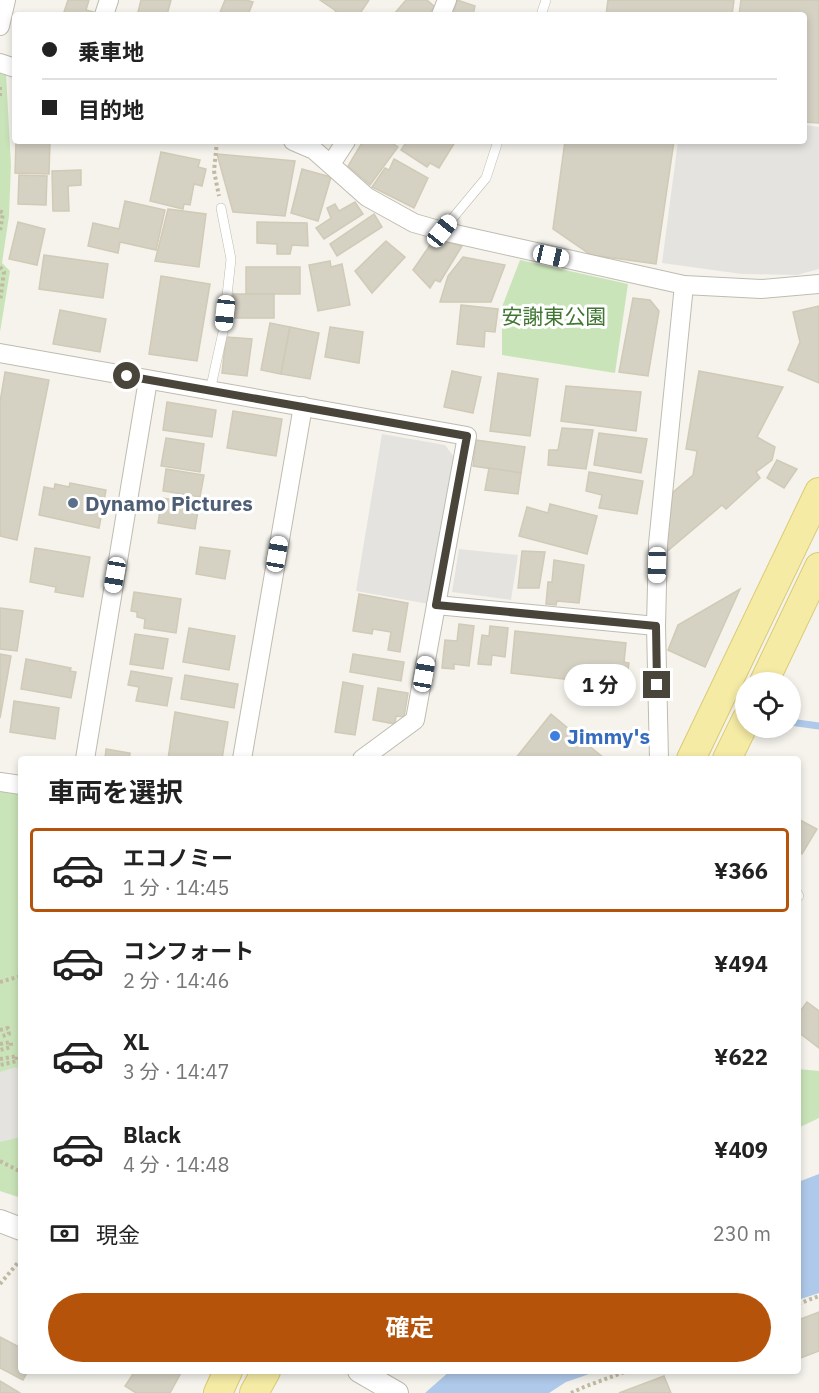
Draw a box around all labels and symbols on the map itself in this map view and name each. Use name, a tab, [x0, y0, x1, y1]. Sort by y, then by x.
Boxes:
car	[424, 211, 460, 251]
car	[531, 243, 571, 269]
car	[214, 294, 236, 332]
park label: 安謝東公園	[502, 302, 607, 330]
route start	[113, 362, 140, 389]
place label: Dynamo Pictures	[85, 489, 253, 517]
marker: Dynamo Pictures	[66, 496, 80, 510]
car	[265, 535, 289, 573]
car	[648, 547, 666, 583]
car	[103, 556, 127, 594]
car	[412, 655, 436, 693]
callout: 1 分	[564, 664, 636, 706]
route end	[643, 671, 670, 698]
place label: Jimmy's	[567, 722, 650, 750]
marker: Jimmy's	[548, 729, 562, 743]

